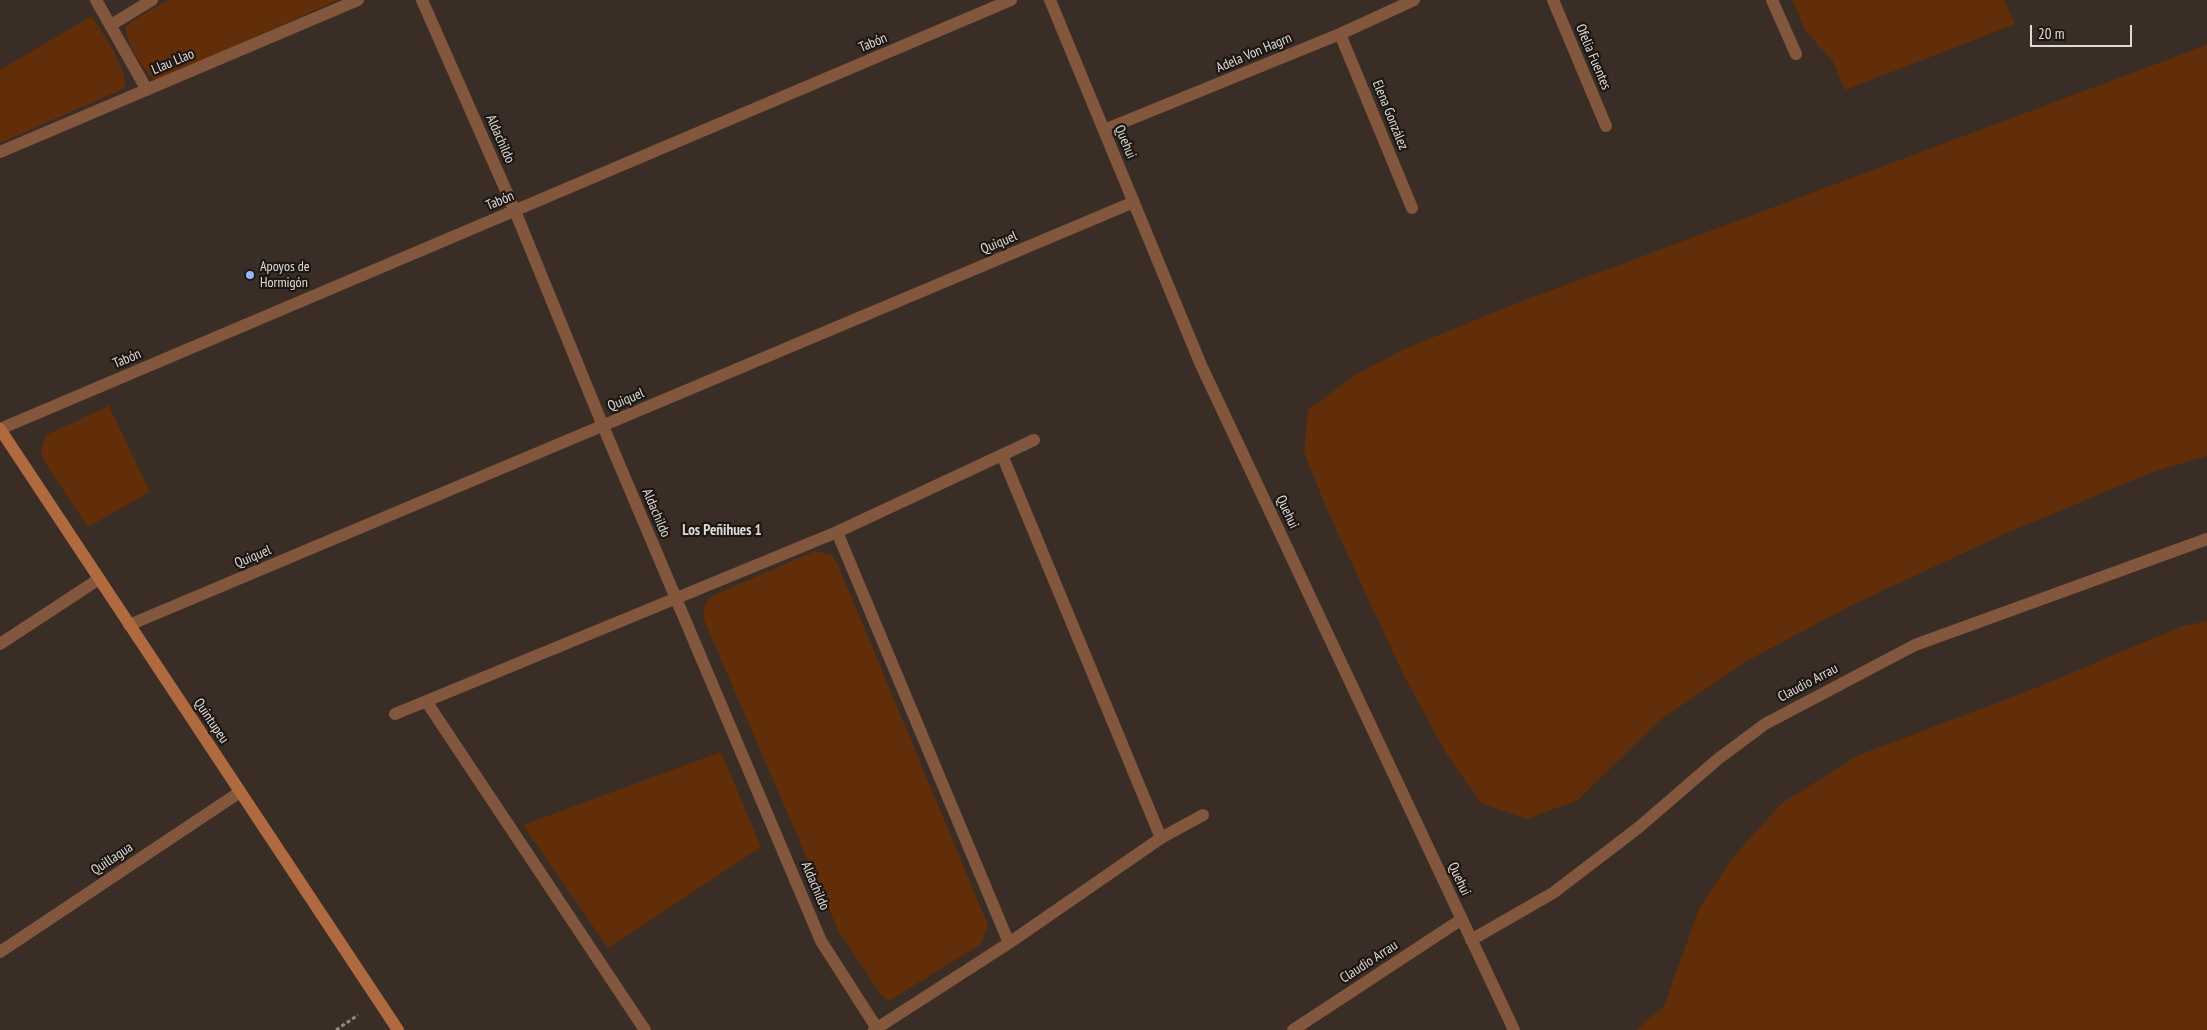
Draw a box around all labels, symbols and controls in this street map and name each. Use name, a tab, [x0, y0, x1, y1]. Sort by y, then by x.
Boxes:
scale bar	[2032, 15, 2134, 47]
street label: Ofelia Fuentes	[1572, 22, 1614, 92]
text: 20 m	[2038, 24, 2064, 43]
street label: Tabón	[856, 30, 890, 56]
street label: Adela Von Hagrn	[1214, 30, 1294, 76]
street label: Llau Llao	[149, 46, 197, 78]
street label: Elena González	[1368, 78, 1412, 152]
street label: Aldachildo	[482, 112, 518, 166]
street label: Quehui	[1110, 123, 1140, 161]
street label: Tabón	[483, 188, 517, 214]
street label: Quiquel	[978, 228, 1020, 258]
place label: Apoyos de Hormigón	[260, 259, 309, 292]
marker: Apoyos de Hormigón	[244, 269, 256, 281]
street label: Tabón	[110, 346, 144, 372]
street label: Quiquel	[605, 385, 647, 415]
street label: Aldachildo	[638, 486, 674, 540]
street label: Quehui	[1272, 493, 1302, 531]
district label: Los Peñihues 1	[682, 522, 762, 540]
street label: Quiquel	[232, 542, 274, 572]
street label: Claudio Arrau	[1775, 660, 1841, 706]
street label: Quintupeu	[190, 695, 232, 747]
street label: Quillagua	[88, 839, 136, 879]
street label: Aldachildo	[797, 859, 833, 913]
street label: Quehui	[1444, 860, 1474, 898]
street label: Claudio Arrau	[1337, 937, 1401, 987]

